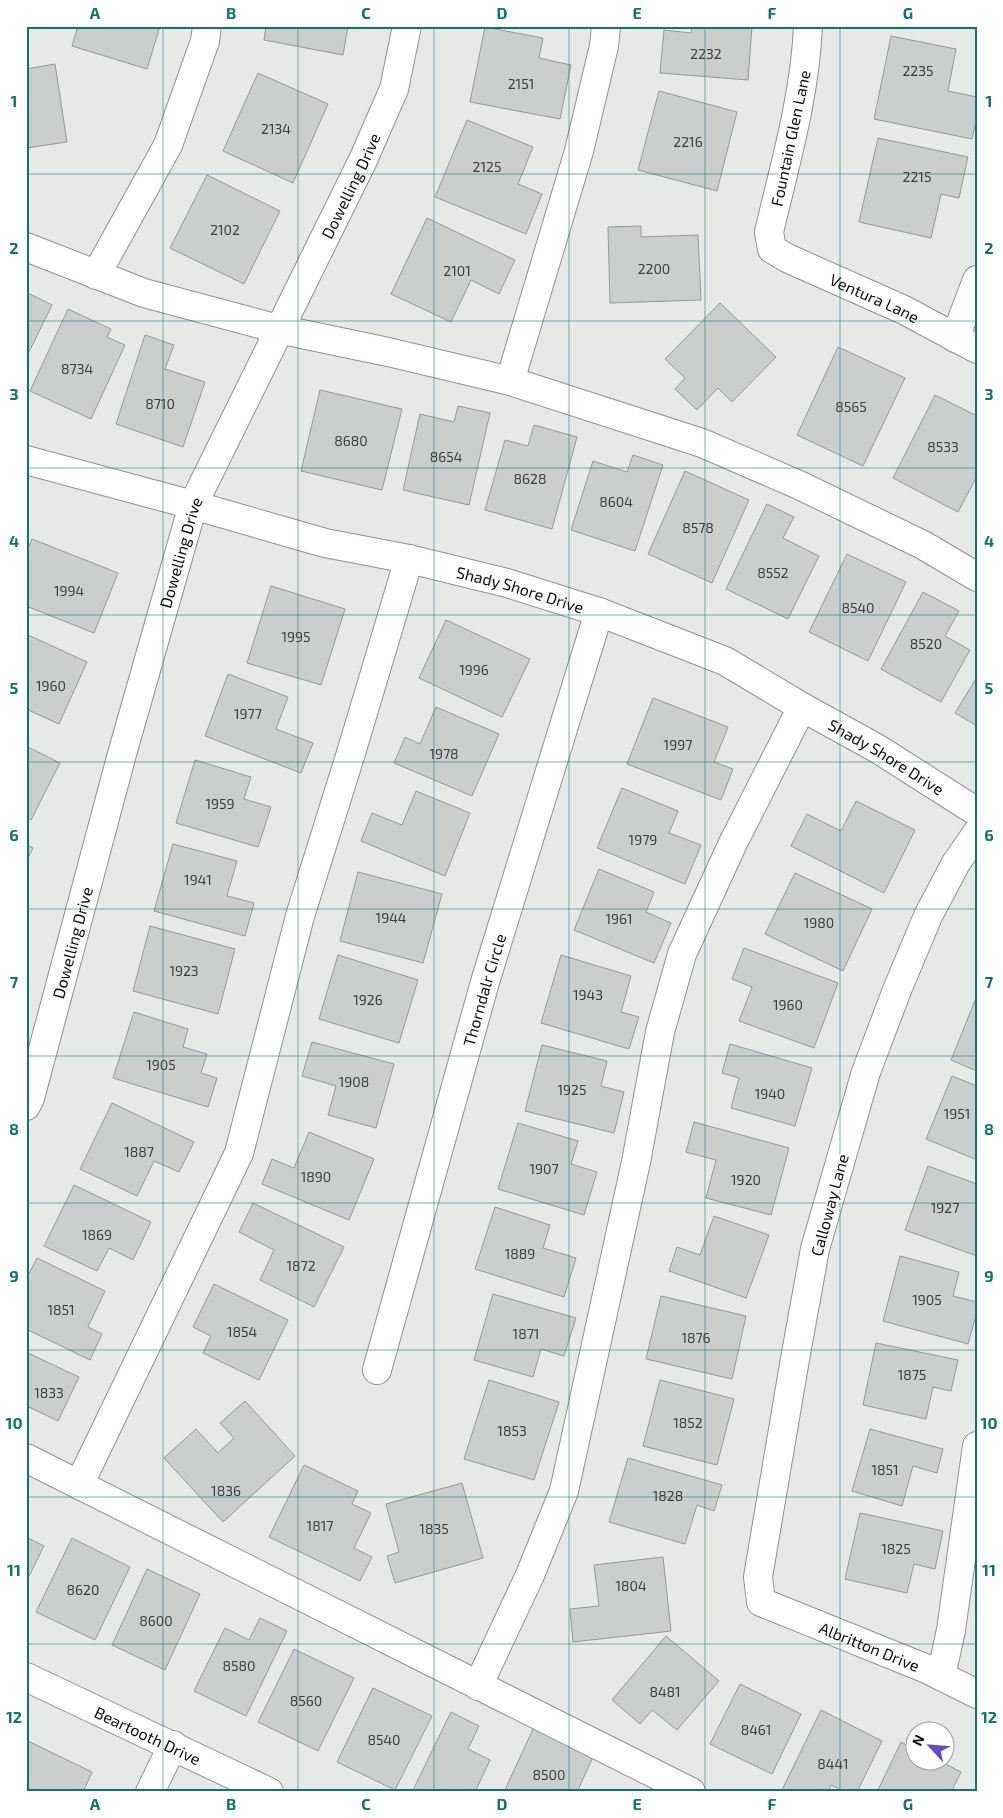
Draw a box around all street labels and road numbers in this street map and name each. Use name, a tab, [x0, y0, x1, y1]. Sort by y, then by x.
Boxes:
street label: Fountain Glen Lane	[766, 68, 814, 208]
street label: Dowelling Drive	[316, 130, 383, 241]
street label: Ventura Lane	[827, 269, 923, 326]
street label: Dowelling Drive	[155, 493, 205, 610]
street label: Shady Shore Drive	[455, 562, 586, 616]
street label: Shady Shore Drive	[825, 714, 948, 798]
street label: Dowelling Drive	[48, 885, 96, 1000]
street label: Thorndalr Circle	[458, 931, 509, 1048]
street label: Calloway Lane	[806, 1152, 852, 1258]
street label: Albritton Drive	[817, 1617, 923, 1675]
street label: Beartooth Drive	[92, 1702, 204, 1768]

